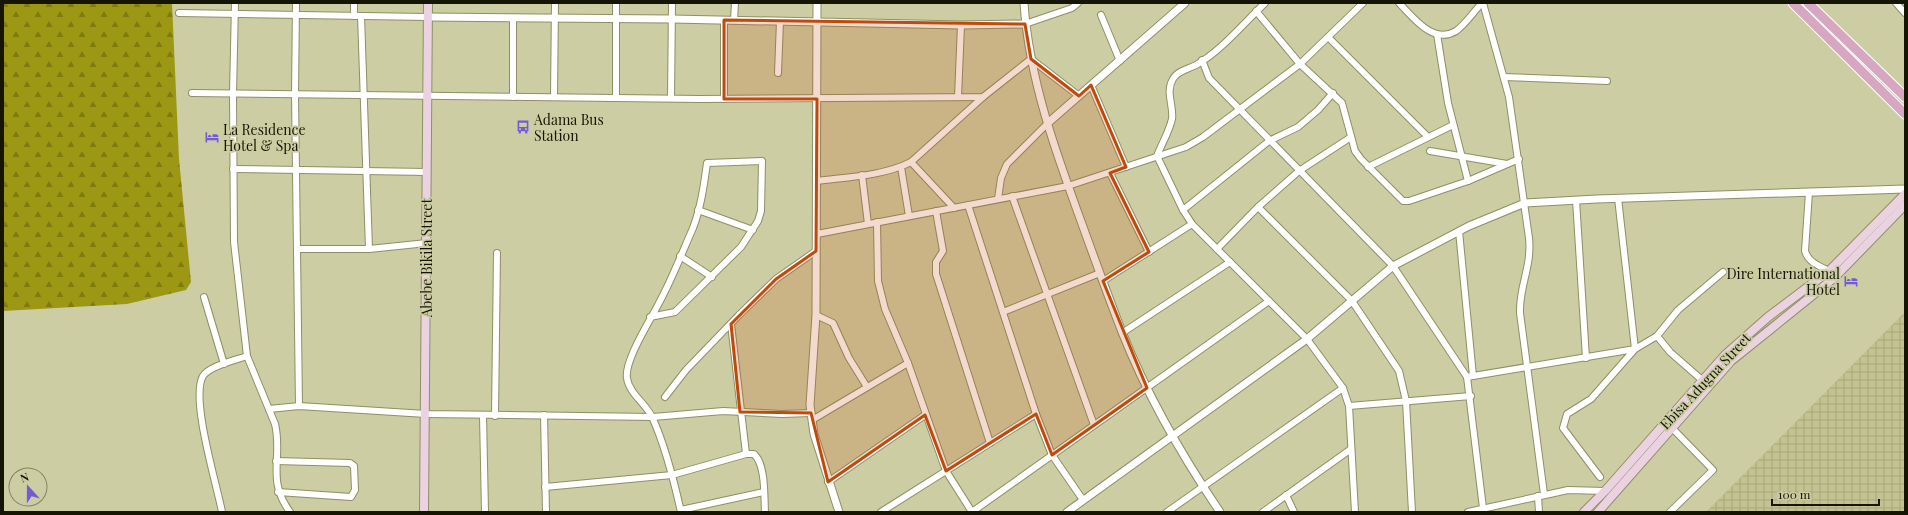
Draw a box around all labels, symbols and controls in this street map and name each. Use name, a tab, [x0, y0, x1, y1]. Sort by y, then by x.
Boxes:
place label: Adama Bus Station	[533, 110, 604, 145]
bus stop icon: Adama Bus Station	[515, 119, 531, 135]
place label: La Residence Hotel & Spa	[223, 120, 306, 155]
hotel icon: La Residence Hotel & Spa	[204, 129, 220, 145]
street label: Abebe Bikila Street	[417, 198, 436, 318]
place label: Dire International Hotel	[1726, 264, 1840, 299]
hotel icon: Dire International Hotel	[1843, 273, 1859, 289]
street label: Ebisa Adugna Street	[1655, 328, 1755, 433]
north arrow	[8, 467, 48, 507]
text: N	[18, 469, 31, 486]
scale bar	[1772, 481, 1879, 507]
text: 100 m	[1778, 486, 1811, 502]

